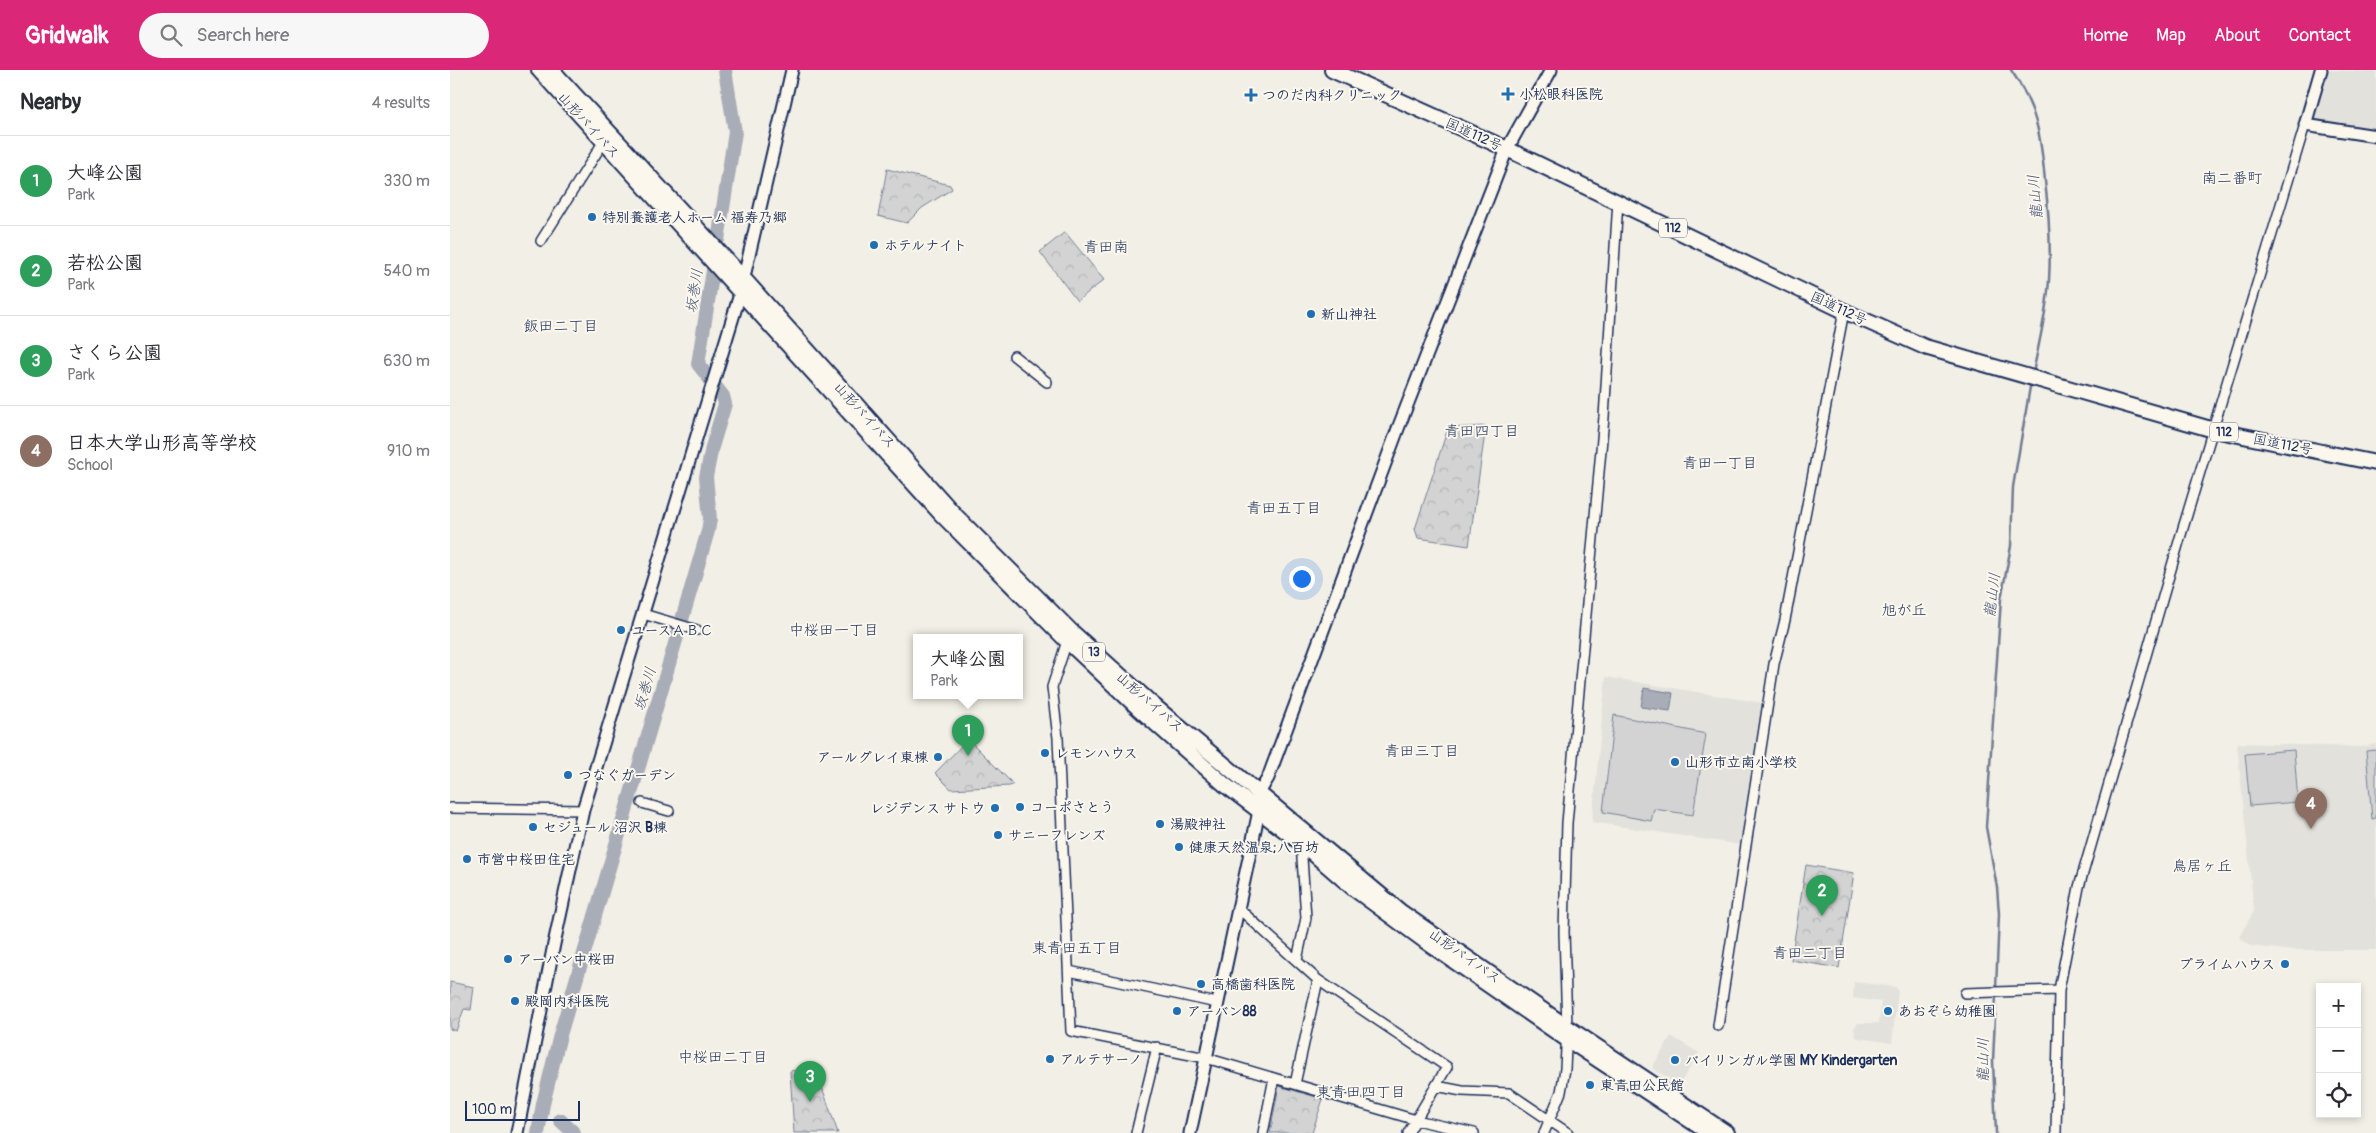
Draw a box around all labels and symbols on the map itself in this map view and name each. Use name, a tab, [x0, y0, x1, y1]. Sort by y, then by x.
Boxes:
place label: 小松眼科医院	[1519, 86, 1603, 103]
place label: つのだ内科クリニック	[1262, 87, 1402, 104]
marker: 小松眼科医院	[1501, 87, 1515, 101]
marker: つのだ内科クリニック	[1244, 88, 1258, 102]
street label: 山形バイパス	[554, 89, 623, 162]
street label: 国道112号	[1443, 114, 1505, 155]
district label: 南二番町	[2202, 169, 2263, 188]
water label: 龍山川	[2024, 174, 2047, 220]
place label: 特別養護老人ホーム 福寿乃郷	[602, 209, 786, 226]
marker: 特別養護老人ホーム 福寿乃郷	[586, 211, 598, 223]
road number: 112	[1659, 218, 1687, 238]
place label: ホテルナイト	[884, 237, 967, 254]
district label: 青田南	[1083, 238, 1129, 257]
marker: ホテルナイト	[868, 239, 880, 251]
water label: 坂巻川	[682, 267, 707, 315]
street label: 国道112号	[1808, 288, 1870, 329]
place label: 新山神社	[1321, 306, 1377, 323]
marker: 新山神社	[1305, 308, 1317, 320]
district label: 飯田二丁目	[523, 317, 599, 336]
street label: 山形バイパス	[830, 379, 899, 452]
district label: 青田四丁目	[1444, 422, 1520, 441]
road number: 112	[2210, 422, 2238, 442]
street label: 国道112号	[2251, 430, 2314, 459]
district label: 青田一丁目	[1682, 454, 1758, 473]
district label: 青田五丁目	[1246, 499, 1322, 518]
your location	[1289, 566, 1315, 592]
water label: 龍山川	[1980, 572, 2005, 619]
district label: 旭が丘	[1881, 601, 1927, 620]
district label: 中桜田一丁目	[789, 621, 879, 640]
place label: ユースＡＢＣ	[631, 622, 714, 639]
marker: ユースＡＢＣ	[615, 624, 627, 636]
road number: 13	[1083, 642, 1105, 662]
water label: 坂巻川	[630, 665, 661, 713]
street label: 山形バイパス	[1112, 668, 1187, 736]
pin: 1	[952, 715, 984, 756]
district label: 青田三丁目	[1384, 742, 1460, 761]
place label: レモンハウス	[1055, 745, 1138, 762]
marker: レモンハウス	[1039, 747, 1051, 759]
place label: アールグレイ東棟	[817, 749, 929, 766]
marker: アールグレイ東棟	[932, 751, 944, 763]
place label: 山形市立南小学校	[1685, 754, 1797, 771]
marker: 山形市立南小学校	[1669, 756, 1681, 768]
place label: つなぐガーデン	[578, 767, 676, 784]
marker: つなぐガーデン	[562, 769, 574, 781]
pin: 4	[2295, 788, 2327, 829]
place label: コーポさとう	[1030, 799, 1114, 816]
place label: レジデンス サトウ	[870, 800, 985, 817]
marker: コーポさとう	[1014, 801, 1026, 813]
marker: レジデンス サトウ	[989, 802, 1001, 814]
place label: 湯殿神社	[1170, 816, 1226, 833]
marker: 湯殿神社	[1154, 818, 1166, 830]
place label: セジュール 沼沢 B棟	[543, 819, 668, 836]
marker: セジュール 沼沢 B棟	[527, 821, 539, 833]
place label: サニーフレンズ	[1008, 827, 1105, 844]
marker: サニーフレンズ	[992, 829, 1004, 841]
place label: 健康天然温泉;八百坊	[1189, 839, 1319, 856]
marker: 健康天然温泉;八百坊	[1173, 841, 1185, 853]
place label: 市営中桜田住宅	[477, 851, 575, 868]
marker: 市営中桜田住宅	[461, 853, 473, 865]
district label: 鳥居ヶ丘	[2172, 857, 2232, 876]
pin: 2	[1806, 875, 1838, 916]
street label: 山形バイパス	[1426, 925, 1504, 987]
district label: 東青田五丁目	[1032, 939, 1122, 958]
district label: 青田二丁目	[1772, 944, 1848, 963]
place label: アーバン中桜田	[518, 951, 615, 968]
marker: アーバン中桜田	[502, 953, 514, 965]
place label: プライムハウス	[2179, 956, 2275, 973]
marker: プライムハウス	[2279, 958, 2291, 970]
place label: 高橋歯科医院	[1211, 976, 1295, 993]
marker: 高橋歯科医院	[1195, 978, 1207, 990]
place label: 殿岡内科医院	[525, 993, 609, 1010]
marker: 殿岡内科医院	[509, 995, 521, 1007]
place label: アーバン88	[1187, 1003, 1257, 1020]
place label: あおぞら幼稚園	[1898, 1003, 1996, 1020]
marker: アーバン88	[1171, 1005, 1183, 1017]
marker: あおぞら幼稚園	[1882, 1005, 1894, 1017]
water label: 龍山川	[1974, 1037, 1993, 1083]
district label: 中桜田二丁目	[678, 1048, 768, 1067]
place label: アルテサーノ	[1060, 1051, 1142, 1068]
place label: バイリンガル学園 MY Kindergarten	[1685, 1052, 1897, 1069]
marker: アルテサーノ	[1044, 1053, 1056, 1065]
marker: バイリンガル学園 MY Kindergarten	[1669, 1054, 1681, 1066]
pin: 3	[794, 1061, 826, 1102]
place label: 東青田公民館	[1600, 1077, 1684, 1094]
marker: 東青田公民館	[1584, 1079, 1596, 1091]
district label: 東青田四丁目	[1316, 1083, 1406, 1102]
scale bar	[465, 1098, 580, 1121]

